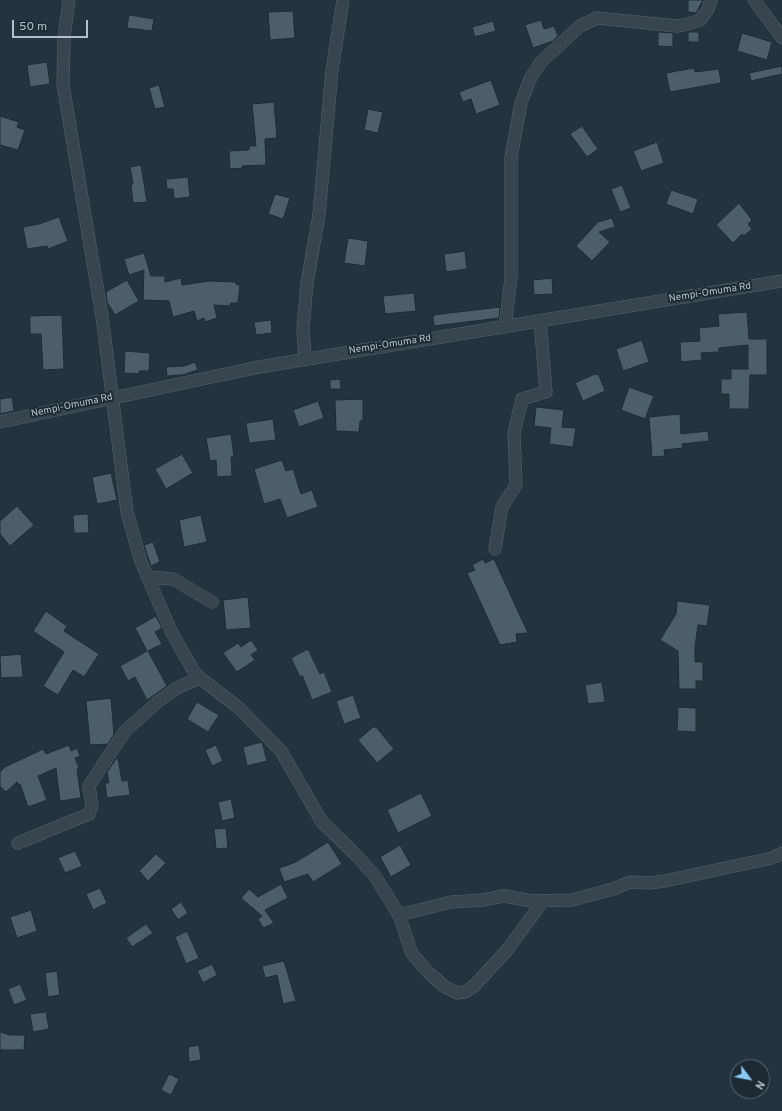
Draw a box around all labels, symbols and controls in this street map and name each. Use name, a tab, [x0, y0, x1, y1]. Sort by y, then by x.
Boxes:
scale bar	[14, 12, 90, 38]
text: 50 m	[19, 19, 47, 35]
street label: Nempi-Omuma Rd	[668, 281, 752, 305]
street label: Nempi-Omuma Rd	[348, 333, 432, 357]
street label: Nempi-Omuma Rd	[30, 392, 114, 420]
north arrow	[730, 1059, 770, 1099]
text: N	[751, 1078, 767, 1092]

